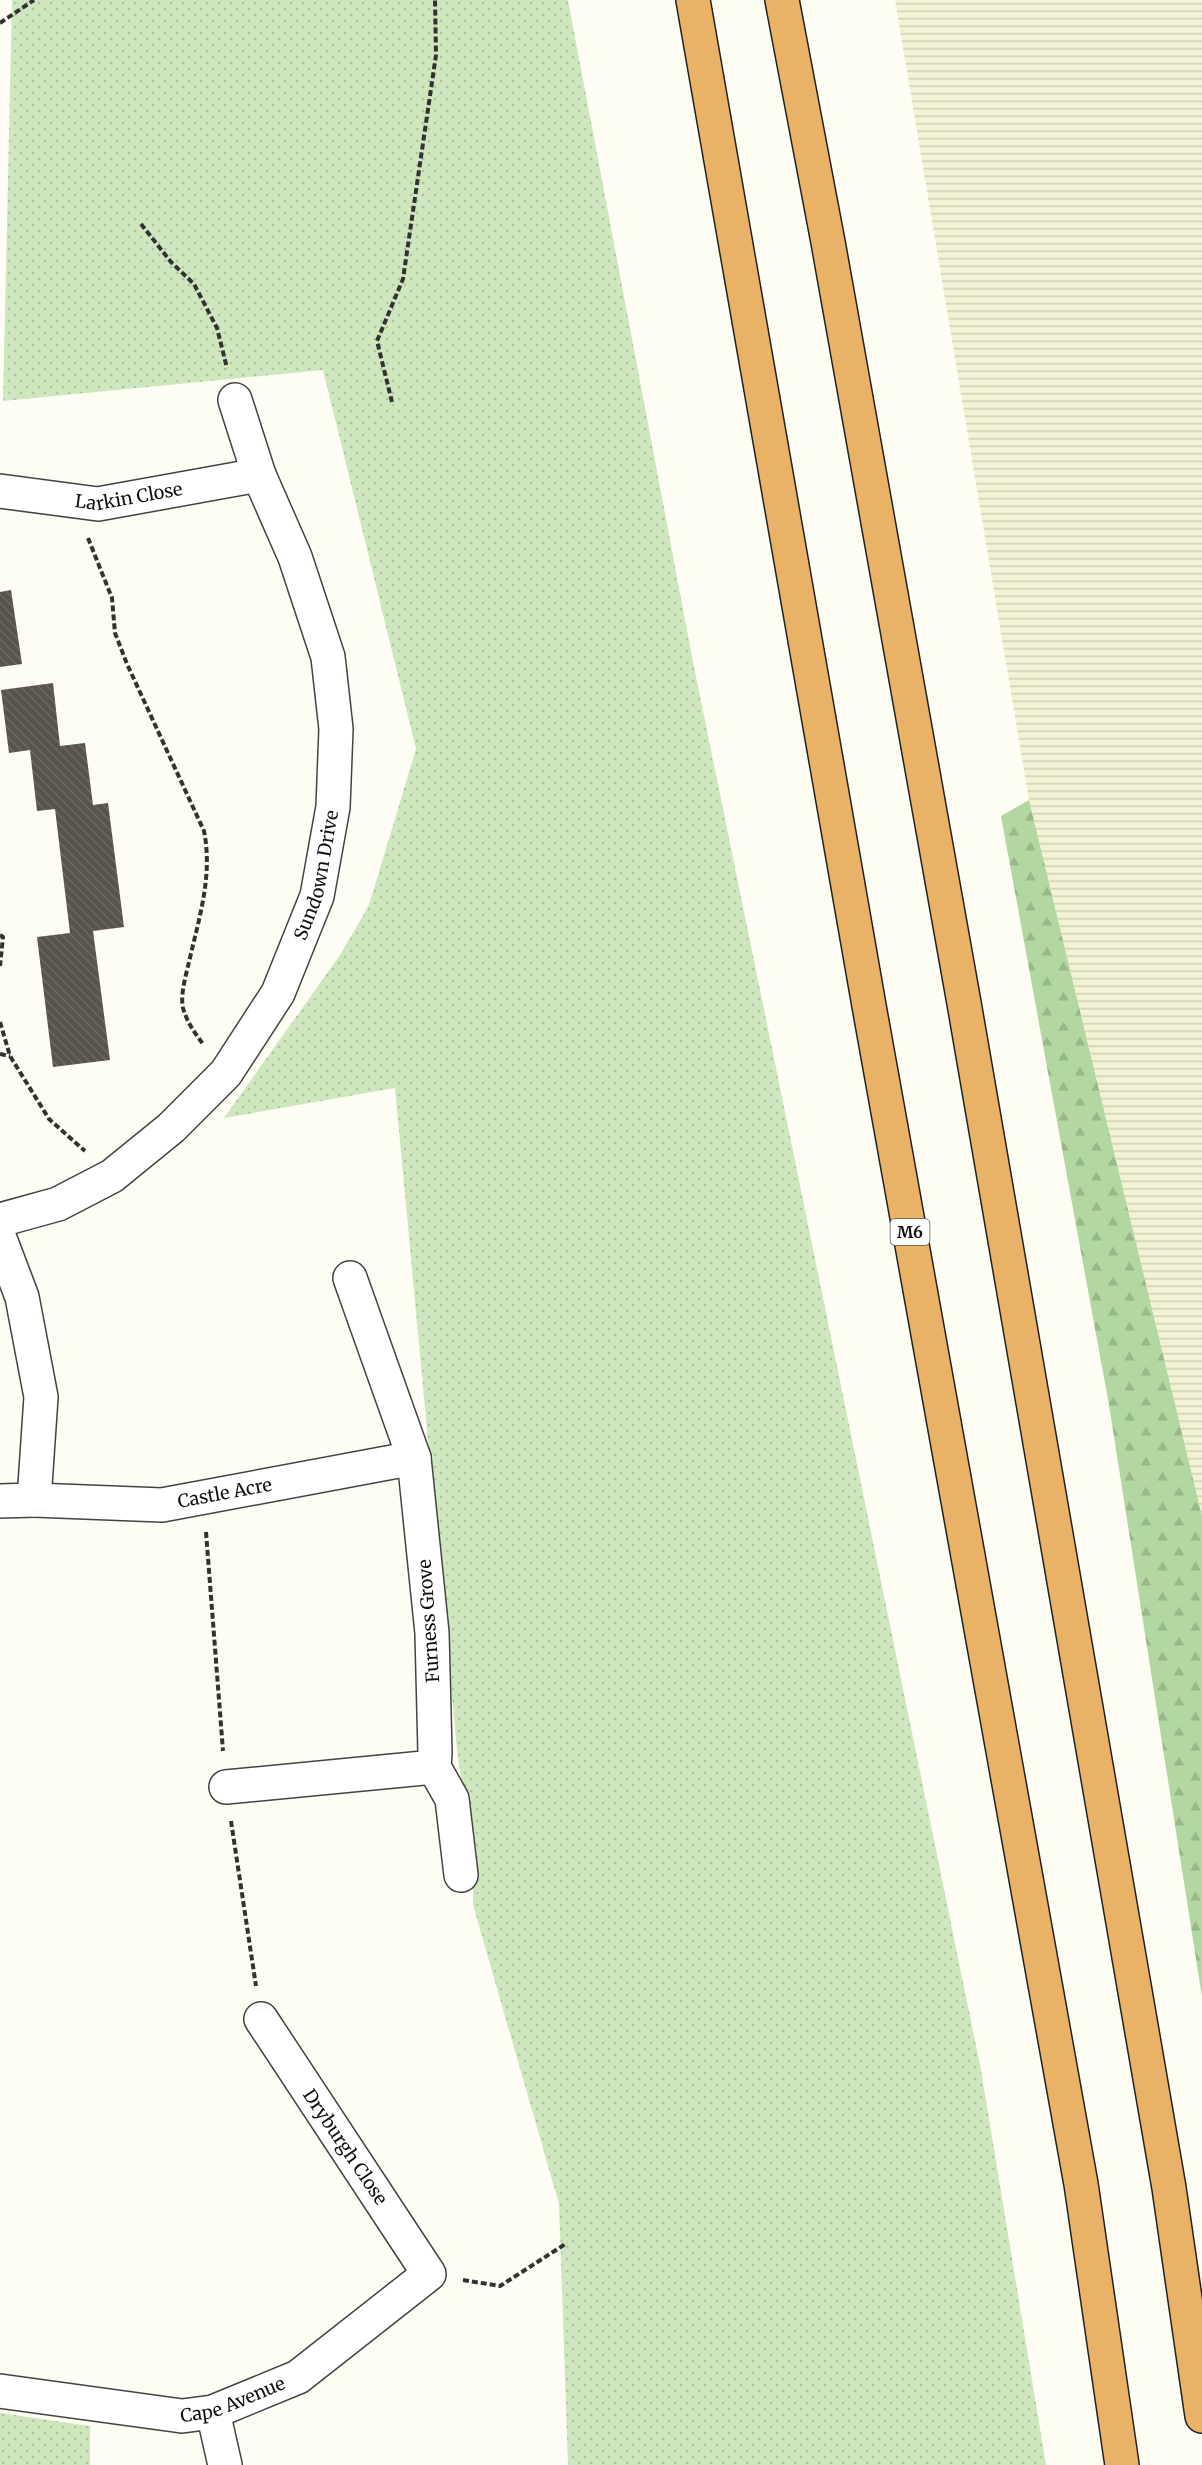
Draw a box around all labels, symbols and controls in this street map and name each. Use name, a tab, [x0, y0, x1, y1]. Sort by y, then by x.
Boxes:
street label: Larkin Close	[74, 477, 184, 515]
street label: Sundown Drive	[288, 808, 343, 943]
road number: M6	[890, 1219, 930, 1245]
street label: Castle Acre	[176, 1473, 274, 1513]
street label: Furness Grove	[413, 1559, 444, 1684]
street label: Dryburgh Close	[298, 2084, 393, 2209]
street label: Cape Avenue	[179, 2372, 288, 2427]

